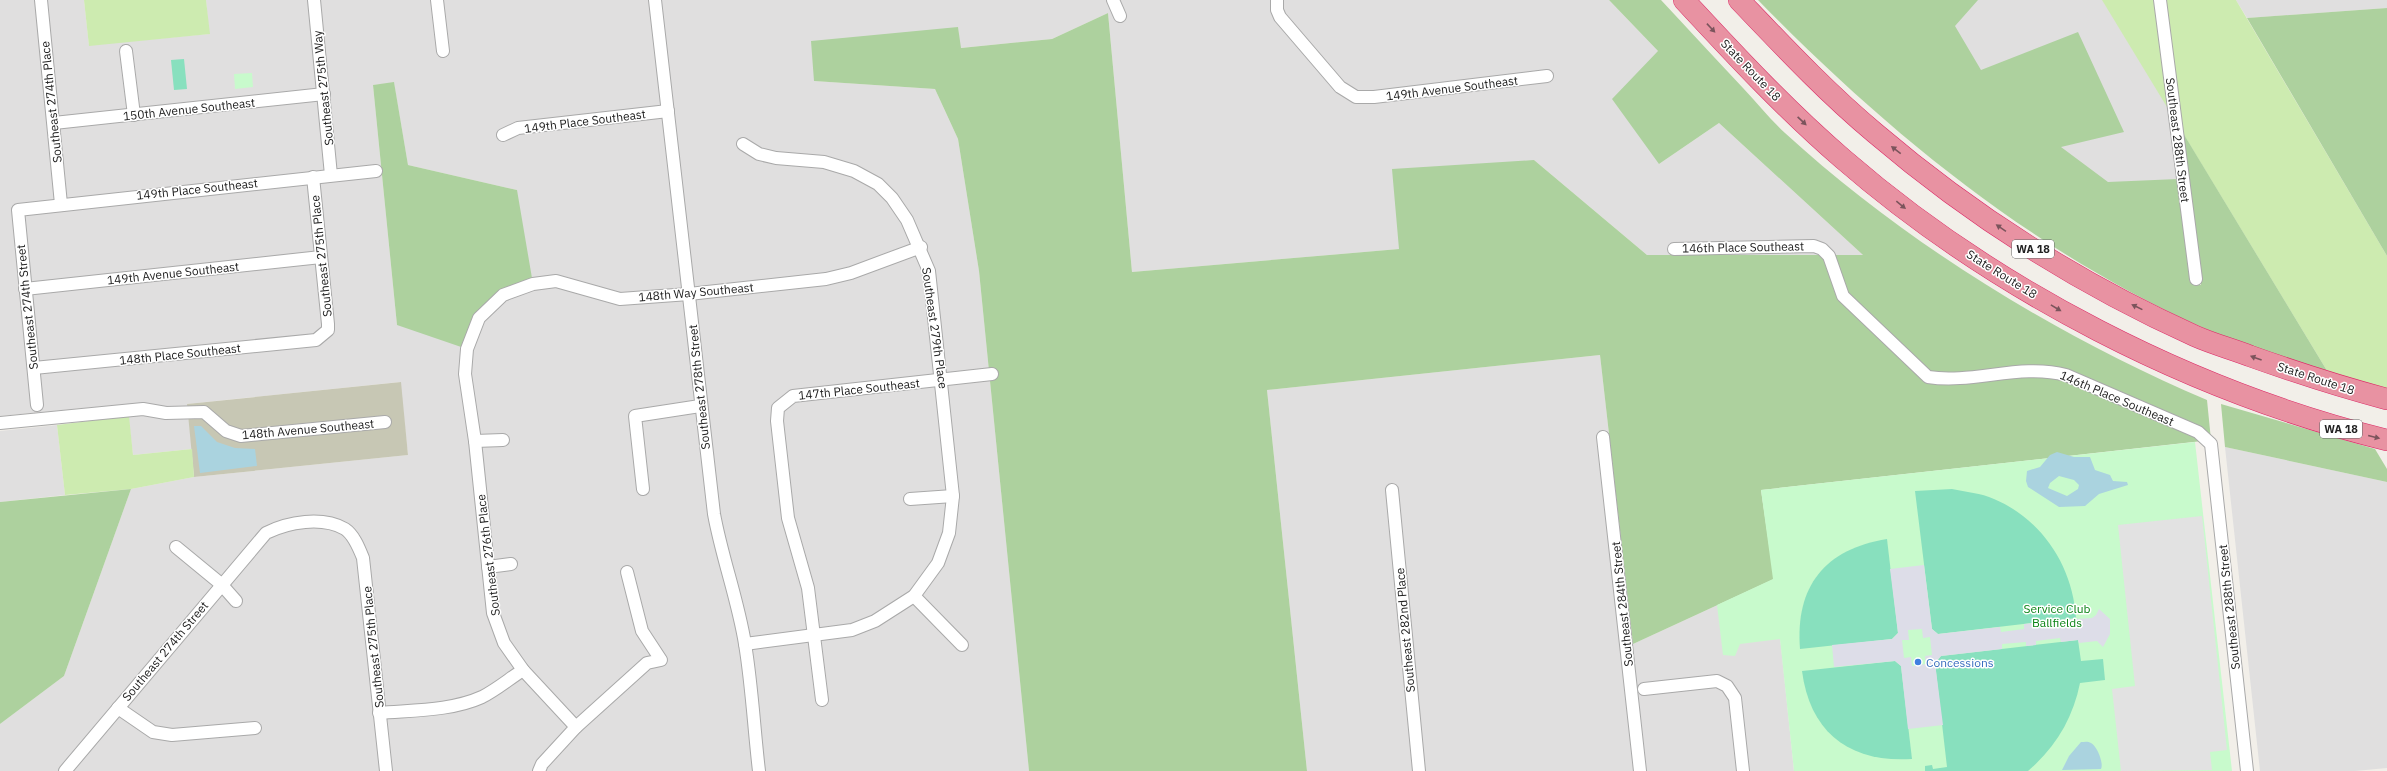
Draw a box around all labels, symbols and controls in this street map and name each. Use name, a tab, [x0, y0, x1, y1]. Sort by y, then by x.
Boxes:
one-way arrow	[1706, 24, 1715, 33]
street label: Southeast 275th Way	[309, 30, 337, 146]
street label: State Route 18	[1718, 36, 1784, 104]
street label: Southeast 274th Place	[37, 40, 65, 164]
street label: 149th Avenue Southeast	[1385, 72, 1519, 104]
street label: Southeast 288th Street	[2163, 77, 2193, 203]
street label: 150th Avenue Southeast	[122, 95, 256, 123]
street label: 149th Place Southeast	[523, 106, 647, 136]
one-way arrow	[1797, 116, 1807, 126]
one-way arrow	[1891, 146, 1902, 155]
street label: 149th Place Southeast	[135, 175, 259, 203]
street label: Southeast 275th Place	[307, 194, 335, 318]
one-way arrow	[1895, 201, 1906, 210]
one-way arrow	[1995, 224, 2007, 231]
street label: 146th Place Southeast	[1682, 238, 1804, 256]
road number: WA 18	[2012, 240, 2054, 258]
street label: Southeast 274th Street	[13, 244, 41, 370]
street label: State Route 18	[1964, 246, 2040, 302]
street label: 149th Avenue Southeast	[106, 259, 240, 287]
street label: Southeast 279th Place	[919, 266, 951, 390]
street label: 148th Way Southeast	[638, 279, 754, 305]
one-way arrow	[2050, 304, 2062, 311]
one-way arrow	[2131, 304, 2143, 310]
street label: Southeast 278th Street	[685, 324, 713, 450]
street label: 148th Place Southeast	[118, 340, 242, 368]
one-way arrow	[2250, 355, 2262, 361]
street label: State Route 18	[2276, 358, 2356, 398]
street label: 146th Place Southeast	[2058, 367, 2176, 429]
street label: 147th Place Southeast	[797, 375, 921, 403]
street label: 148th Avenue Southeast	[241, 416, 375, 442]
road number: WA 18	[2320, 420, 2362, 438]
one-way arrow	[2368, 434, 2380, 440]
street label: Southeast 276th Place	[473, 493, 503, 617]
street label: Southeast 284th Street	[1608, 541, 1636, 667]
street label: Southeast 288th Street	[2215, 544, 2243, 670]
street label: Southeast 282nd Place	[1392, 567, 1418, 693]
street label: Southeast 275th Place	[359, 585, 387, 709]
street label: Southeast 274th Street	[119, 598, 211, 704]
park label: Service Club Ballfields	[2024, 601, 2090, 630]
place label: Concessions	[1926, 655, 1994, 670]
marker: Concessions	[1913, 657, 1923, 667]

